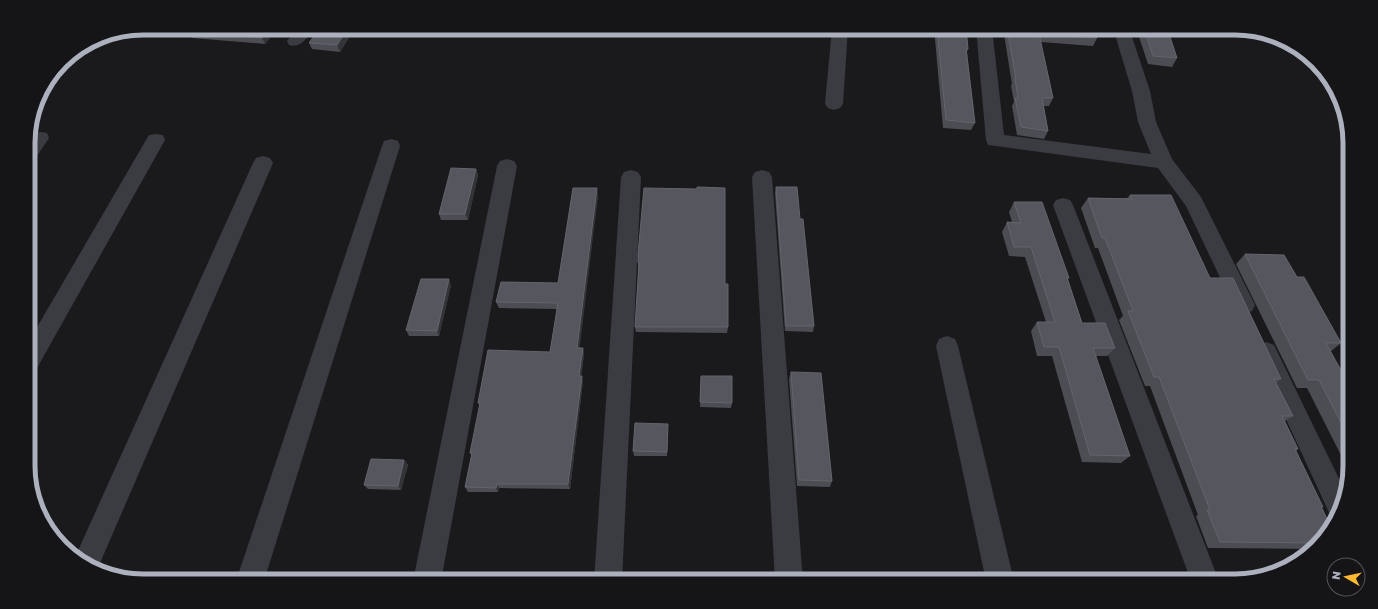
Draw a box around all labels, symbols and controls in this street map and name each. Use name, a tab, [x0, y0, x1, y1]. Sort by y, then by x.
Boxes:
north arrow	[1326, 557, 1366, 597]
text: N	[1329, 570, 1343, 581]

